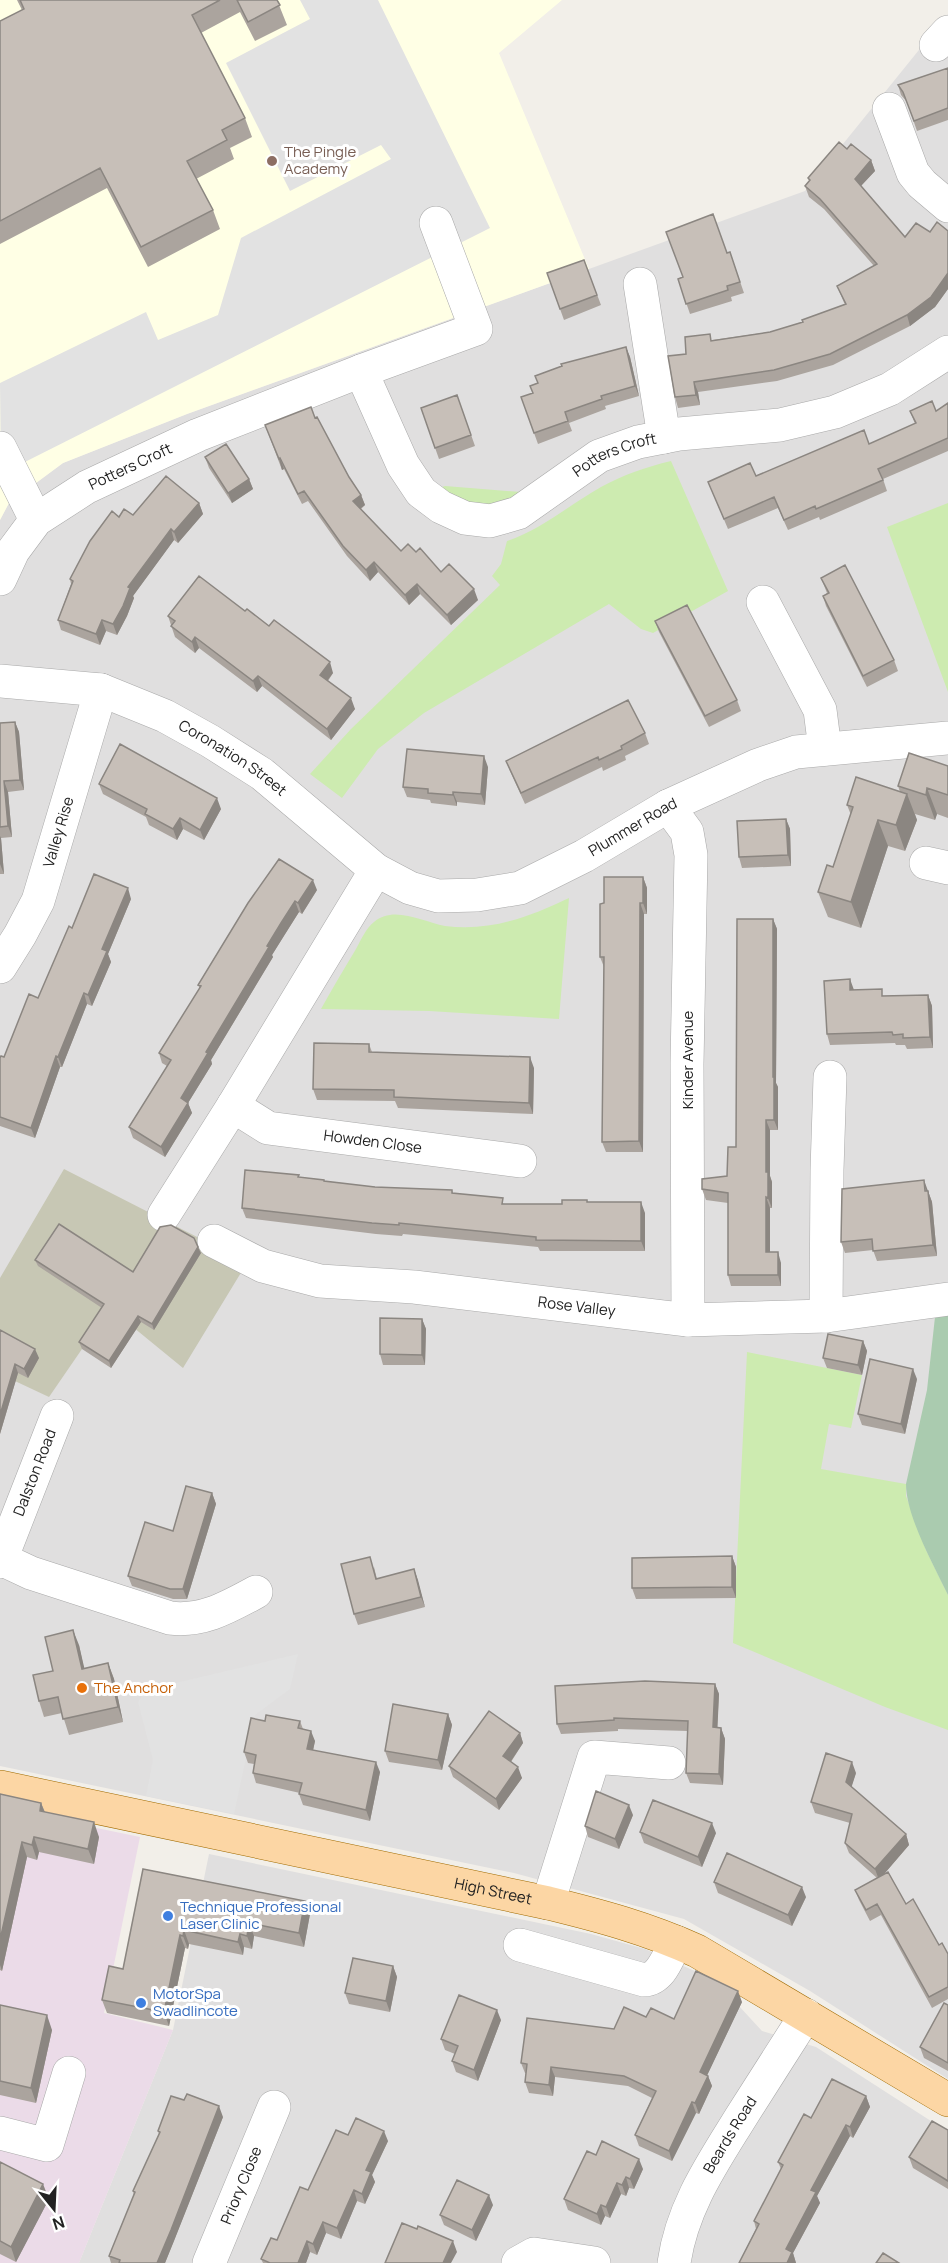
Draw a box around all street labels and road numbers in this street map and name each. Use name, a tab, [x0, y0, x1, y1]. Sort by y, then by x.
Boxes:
street label: Potters Croft	[568, 428, 658, 481]
street label: Potters Croft	[85, 438, 175, 495]
street label: Coronation Street	[175, 715, 291, 800]
street label: Plummer Road	[584, 792, 680, 861]
street label: Valley Rise	[38, 794, 79, 870]
street label: Kinder Avenue	[677, 1010, 698, 1109]
street label: Howden Close	[322, 1124, 424, 1158]
street label: Rose Valley	[537, 1291, 617, 1321]
street label: Dalston Road	[8, 1426, 61, 1519]
street label: High Street	[452, 1872, 534, 1909]
street label: Beards Road	[698, 2092, 762, 2177]
street label: Priory Close	[215, 2143, 267, 2228]

